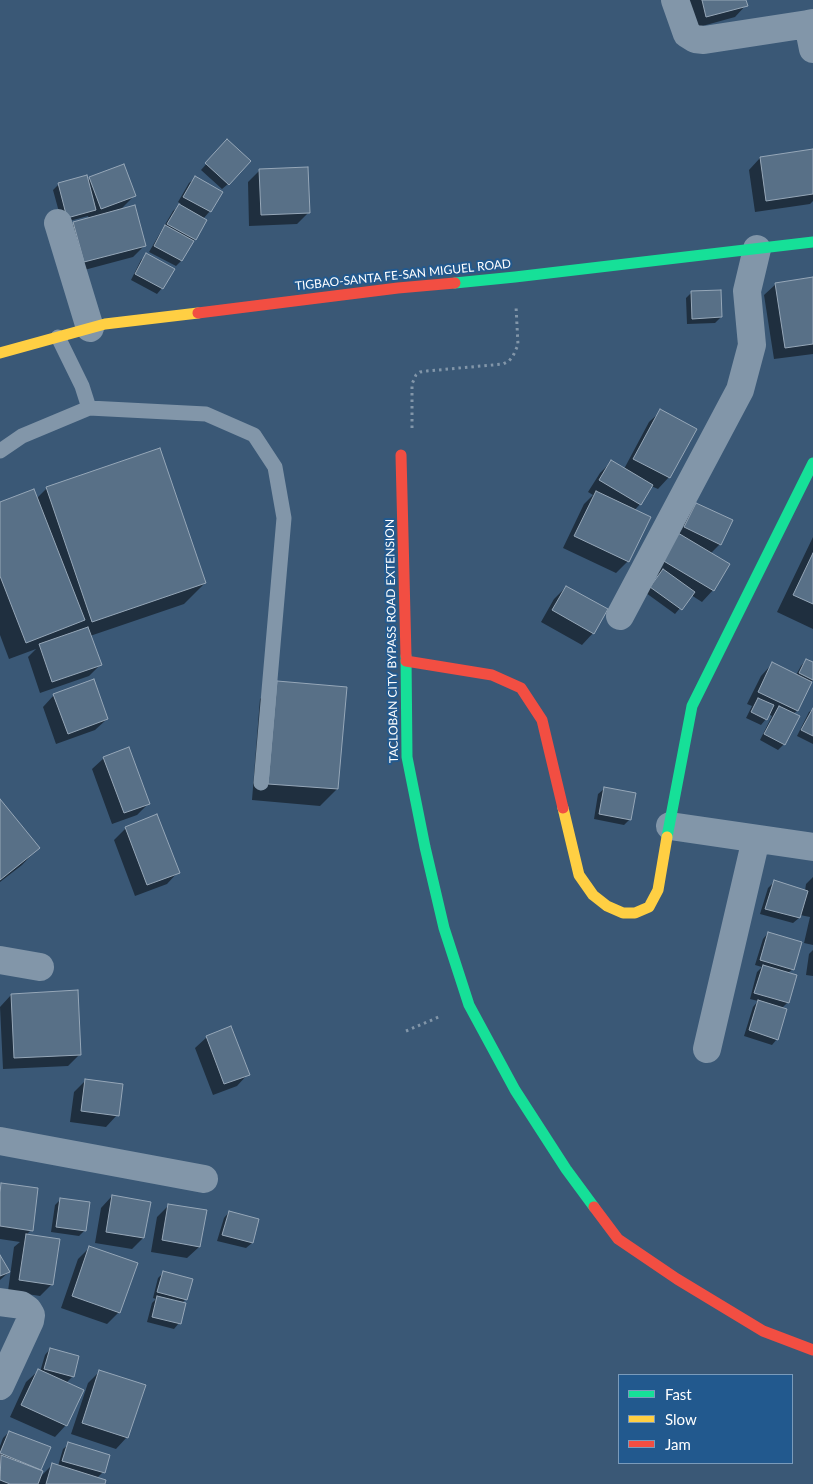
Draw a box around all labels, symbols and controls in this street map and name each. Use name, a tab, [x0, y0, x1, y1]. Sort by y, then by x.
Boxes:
street label: TIGBAO-SANTA FE-SAN MIGUEL ROAD	[294, 256, 512, 294]
street label: TACLOBAN CITY BYPASS ROAD EXTENSION	[383, 519, 401, 763]
legend	[618, 1374, 793, 1464]
text: Fast	[665, 1385, 692, 1403]
text: Slow	[665, 1410, 697, 1428]
text: Jam	[665, 1435, 691, 1453]

